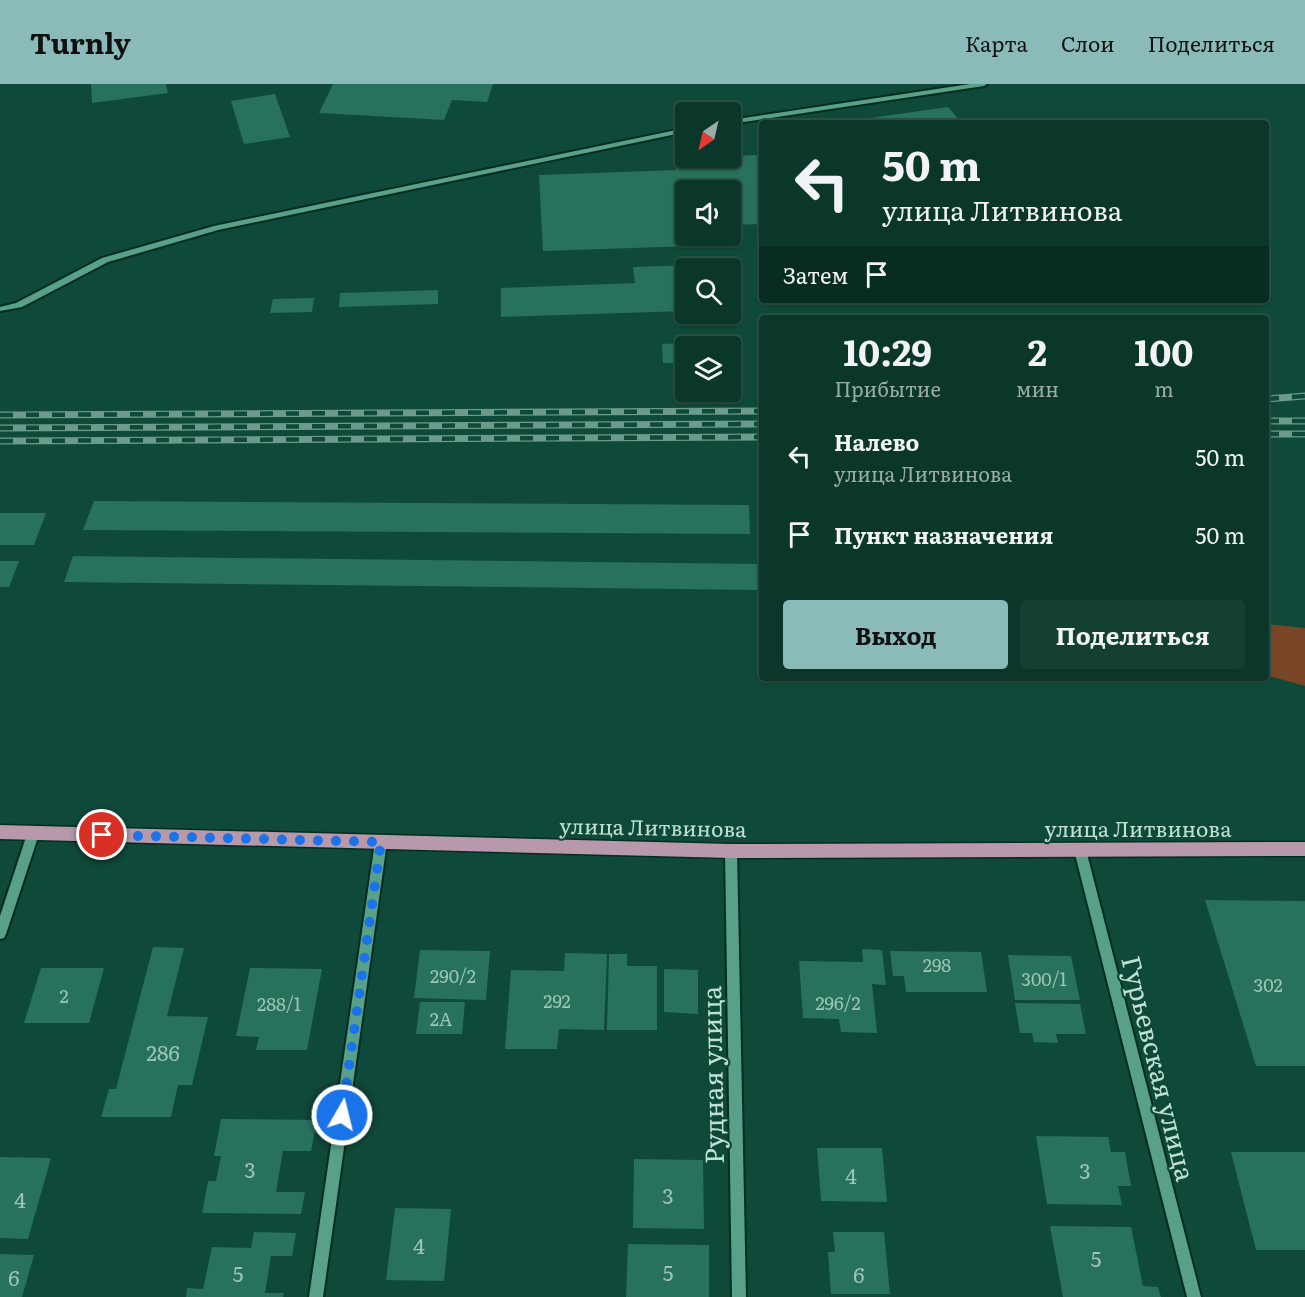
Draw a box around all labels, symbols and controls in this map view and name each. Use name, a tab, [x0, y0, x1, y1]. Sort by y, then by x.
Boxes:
text: Turnly	[30, 21, 131, 63]
text: Карта	[965, 27, 1028, 58]
text: Слои	[1061, 27, 1115, 58]
text: Поделиться	[1148, 27, 1275, 58]
north arrow	[675, 102, 741, 168]
map controls	[675, 102, 741, 402]
text: 50 m	[882, 132, 981, 194]
icon: left	[783, 144, 861, 222]
button: sound	[675, 180, 741, 246]
text: улица Литвинова	[882, 189, 1122, 229]
button: search	[675, 258, 741, 324]
text: Затем	[783, 258, 848, 291]
icon: arrive	[860, 258, 893, 291]
text: 10:29	[843, 324, 932, 377]
text: 2	[1028, 324, 1047, 377]
text: 100	[1134, 324, 1194, 377]
button: layers	[675, 336, 741, 402]
text: Прибытие	[834, 373, 941, 403]
text: мин	[1016, 373, 1059, 403]
text: m	[1154, 373, 1174, 403]
text: Налево	[834, 425, 919, 458]
icon: left	[783, 440, 816, 473]
text: 50 m	[1195, 440, 1245, 473]
text: улица Литвинова	[834, 458, 1012, 488]
icon: arrive	[783, 518, 816, 551]
text: Пункт назначения	[834, 518, 1053, 551]
text: 50 m	[1195, 518, 1245, 551]
button: Выход	[783, 600, 1008, 669]
button: Поделиться	[1020, 600, 1245, 669]
pin	[76, 809, 127, 860]
street label: улица Литвинова	[559, 809, 747, 843]
street label: улица Литвинова	[1045, 812, 1232, 843]
icon: arrive	[85, 818, 118, 851]
house number: 298	[923, 951, 951, 978]
street label: Гурьевская улица	[1113, 951, 1207, 1185]
house number: 290/2	[430, 962, 476, 989]
house number: 300/1	[1021, 965, 1067, 992]
house number: 302	[1253, 971, 1283, 998]
house number: 2	[59, 982, 69, 1009]
street label: Рудная улица	[690, 986, 732, 1164]
house number: 292	[543, 987, 571, 1014]
house number: 296/2	[815, 989, 861, 1016]
house number: 288/1	[257, 990, 301, 1017]
house number: 2А	[430, 1005, 452, 1032]
house number: 286	[146, 1036, 180, 1067]
position arrow	[310, 1083, 374, 1147]
house number: 3	[244, 1153, 256, 1184]
house number: 3	[1079, 1154, 1091, 1185]
house number: 4	[845, 1159, 857, 1190]
house number: 3	[662, 1179, 674, 1210]
house number: 4	[14, 1183, 26, 1214]
house number: 4	[413, 1229, 425, 1260]
house number: 5	[1091, 1242, 1101, 1273]
house number: 5	[663, 1256, 673, 1287]
house number: 5	[233, 1257, 243, 1288]
house number: 6	[853, 1258, 865, 1289]
house number: 6	[8, 1261, 20, 1292]

